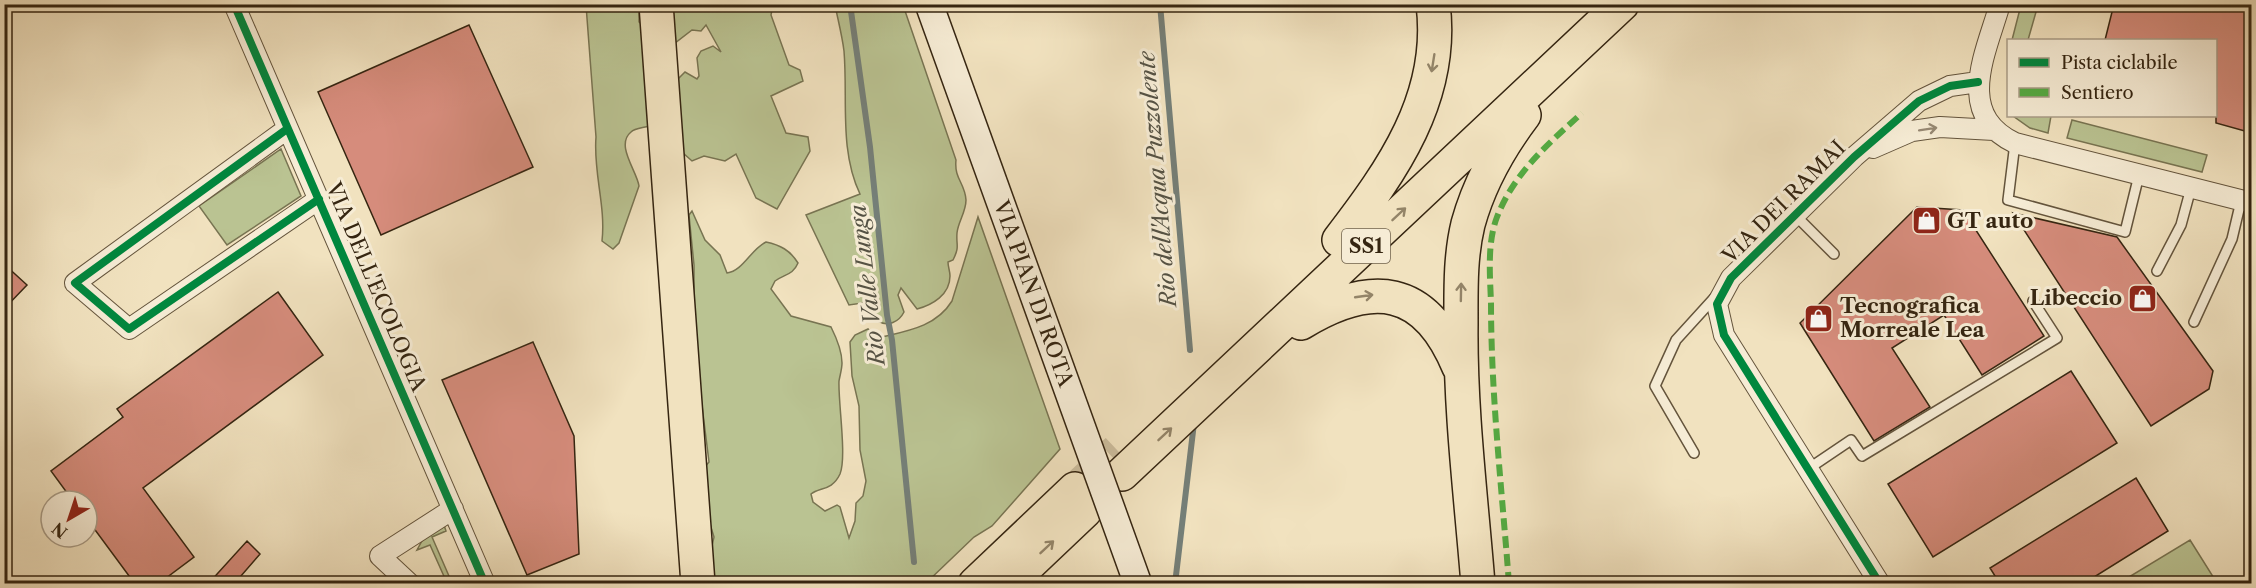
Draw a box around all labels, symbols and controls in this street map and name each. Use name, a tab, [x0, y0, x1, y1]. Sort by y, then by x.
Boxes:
legend	[2007, 39, 2217, 117]
water label: Rio dell'Acqua Puzzolente	[1133, 49, 1182, 310]
one-way arrow	[1427, 52, 1438, 72]
text: Pista ciclabile	[2061, 52, 2178, 74]
text: Sentiero	[2061, 82, 2133, 104]
one-way arrow	[1918, 123, 1937, 134]
street label: VIA DEI RAMAI	[1716, 135, 1850, 269]
street label: VIA DELL'ECOLOGIA	[321, 178, 432, 395]
street label: VIA PIAN DI ROTA	[989, 196, 1079, 391]
water label: Rio Valle Lunga	[844, 203, 891, 369]
shop icon: GT auto	[1910, 205, 1942, 237]
one-way arrow	[1391, 207, 1406, 221]
place label: GT auto	[1947, 208, 2033, 233]
road number: SS1	[1342, 229, 1390, 263]
one-way arrow	[1455, 282, 1467, 302]
shop icon: Libeccio	[2127, 282, 2159, 314]
place label: Libeccio	[2030, 285, 2122, 310]
one-way arrow	[1354, 291, 1374, 302]
place label: Tecnografica Morreale Lea	[1840, 293, 1985, 342]
shop icon: Tecnografica Morreale Lea	[1803, 302, 1835, 334]
one-way arrow	[1157, 427, 1172, 441]
north arrow	[39, 489, 99, 549]
text: N	[48, 518, 71, 543]
one-way arrow	[1039, 540, 1054, 554]

